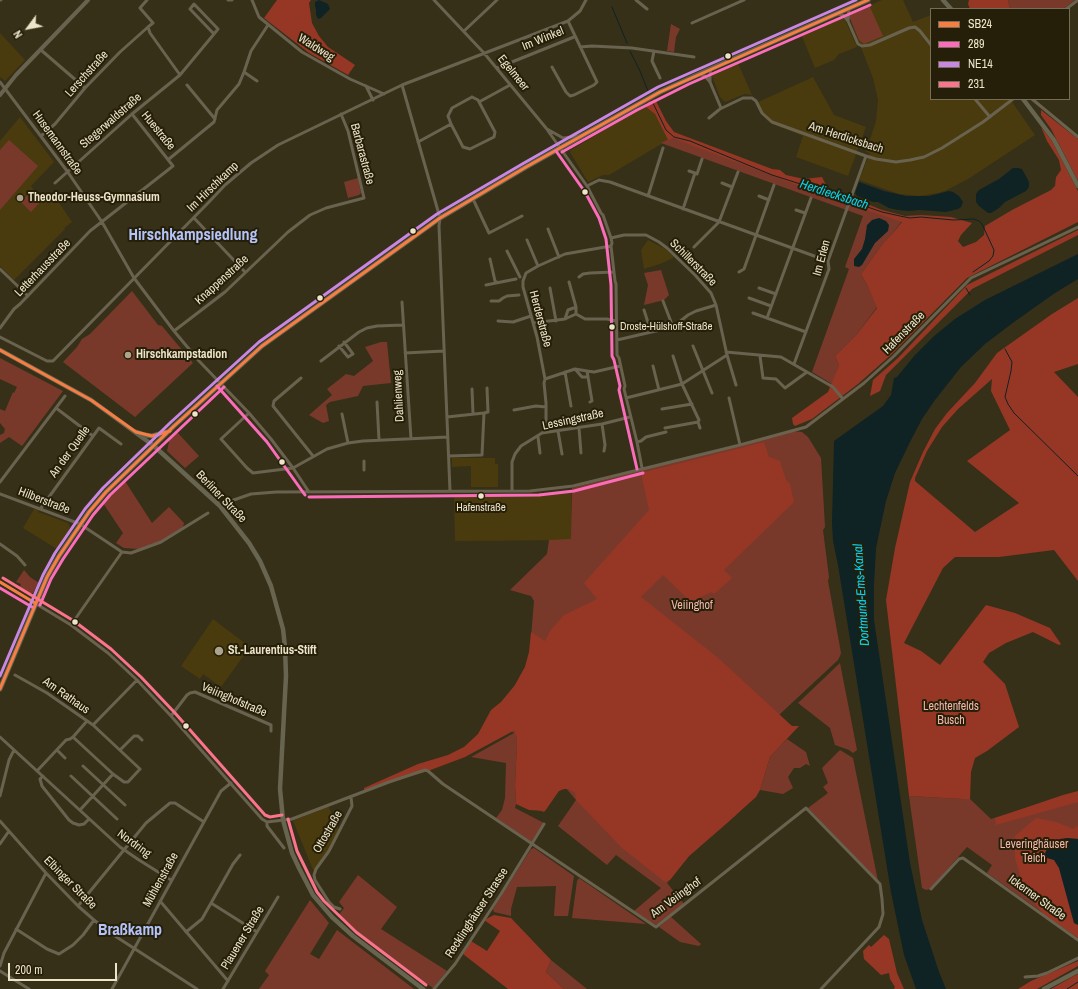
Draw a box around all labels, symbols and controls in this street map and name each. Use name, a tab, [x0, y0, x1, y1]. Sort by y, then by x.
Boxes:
north arrow	[8, 8, 48, 48]
legend	[930, 8, 1070, 100]
text: SB24	[968, 16, 992, 32]
street label: Im Winkel	[520, 24, 566, 54]
text: N	[10, 28, 25, 41]
street label: Waldweg	[295, 31, 337, 65]
text: 289	[968, 36, 984, 52]
street label: Lerschstraße	[62, 48, 112, 100]
unlabelled marker	[723, 51, 733, 61]
street label: Egelmeer	[494, 52, 532, 94]
text: NE14	[968, 56, 993, 72]
text: 231	[968, 76, 984, 92]
street label: Stegerwaldstraße	[77, 90, 145, 152]
street label: Husemannstraße	[29, 108, 85, 178]
street label: Huestraße	[138, 109, 178, 153]
street label: Am Herdicksbach	[807, 119, 885, 157]
street label: Barbarastraße	[347, 122, 377, 186]
street label: Im Hirschkamp	[184, 159, 242, 215]
water label: Herdiecksbach	[798, 177, 870, 213]
unlabelled marker	[580, 187, 590, 197]
place label: Theodor-Heuss-Gymnasium	[28, 191, 160, 205]
marker: Theodor-Heuss-Gymnasium	[15, 193, 25, 203]
district label: Hirschkampsiedlung	[128, 226, 258, 246]
unlabelled marker	[408, 226, 418, 236]
street label: Letterhausstraße	[12, 236, 74, 300]
street label: Schillerstraße	[666, 236, 720, 290]
street label: Im Erlen	[810, 238, 834, 278]
street label: Knappenstraße	[192, 252, 252, 308]
street label: Herderstraße	[526, 289, 554, 349]
unlabelled marker	[315, 293, 325, 303]
street label: Hafenstraße	[880, 309, 928, 357]
place label: Droste-Hülshoff-Straße	[620, 320, 713, 334]
marker: Droste-Hülshoff-Straße	[607, 322, 617, 332]
place label: Hirschkampstadion	[136, 348, 227, 362]
marker: Hirschkampstadion	[123, 350, 133, 360]
street label: Dahlienweg	[390, 370, 408, 422]
street label: Lessingstraße	[541, 406, 605, 434]
unlabelled marker	[190, 409, 200, 419]
street label: An der Quelle	[46, 423, 94, 481]
unlabelled marker	[277, 457, 287, 467]
street label: Berliner Straße	[193, 468, 249, 526]
street label: Hilberstraße	[16, 485, 72, 517]
marker: Hafenstraße	[476, 491, 486, 501]
place label: Hafenstraße	[456, 501, 506, 515]
water label: Dortmund-Ems-Kanal	[851, 543, 873, 647]
park label: Veiinghof	[671, 599, 713, 613]
unlabelled marker	[70, 617, 80, 627]
place label: St.-Laurentius-Stift	[228, 644, 317, 658]
marker: St.-Laurentius-Stift	[213, 645, 225, 657]
street label: Am Rathaus	[40, 675, 92, 717]
street label: Veiinghofstraße	[199, 680, 269, 720]
park label: Lechtenfelds Busch	[923, 700, 979, 728]
unlabelled marker	[181, 721, 191, 731]
street label: Ottostraße	[310, 808, 346, 856]
street label: Nordring	[114, 827, 154, 861]
park label: Leveringhäuser Teich	[1000, 838, 1068, 866]
street label: Mühlenstraße	[140, 850, 182, 910]
street label: Elbinger Straße	[41, 854, 99, 912]
street label: Recklinghäuser Strasse	[443, 865, 511, 961]
street label: Ickerner Straße	[1005, 872, 1069, 924]
street label: Am Veiinghof	[648, 875, 704, 921]
street label: Plauener Straße	[218, 904, 268, 972]
district label: Braßkamp	[98, 921, 162, 941]
scale bar	[10, 955, 119, 981]
text: 200 m	[15, 962, 42, 978]

